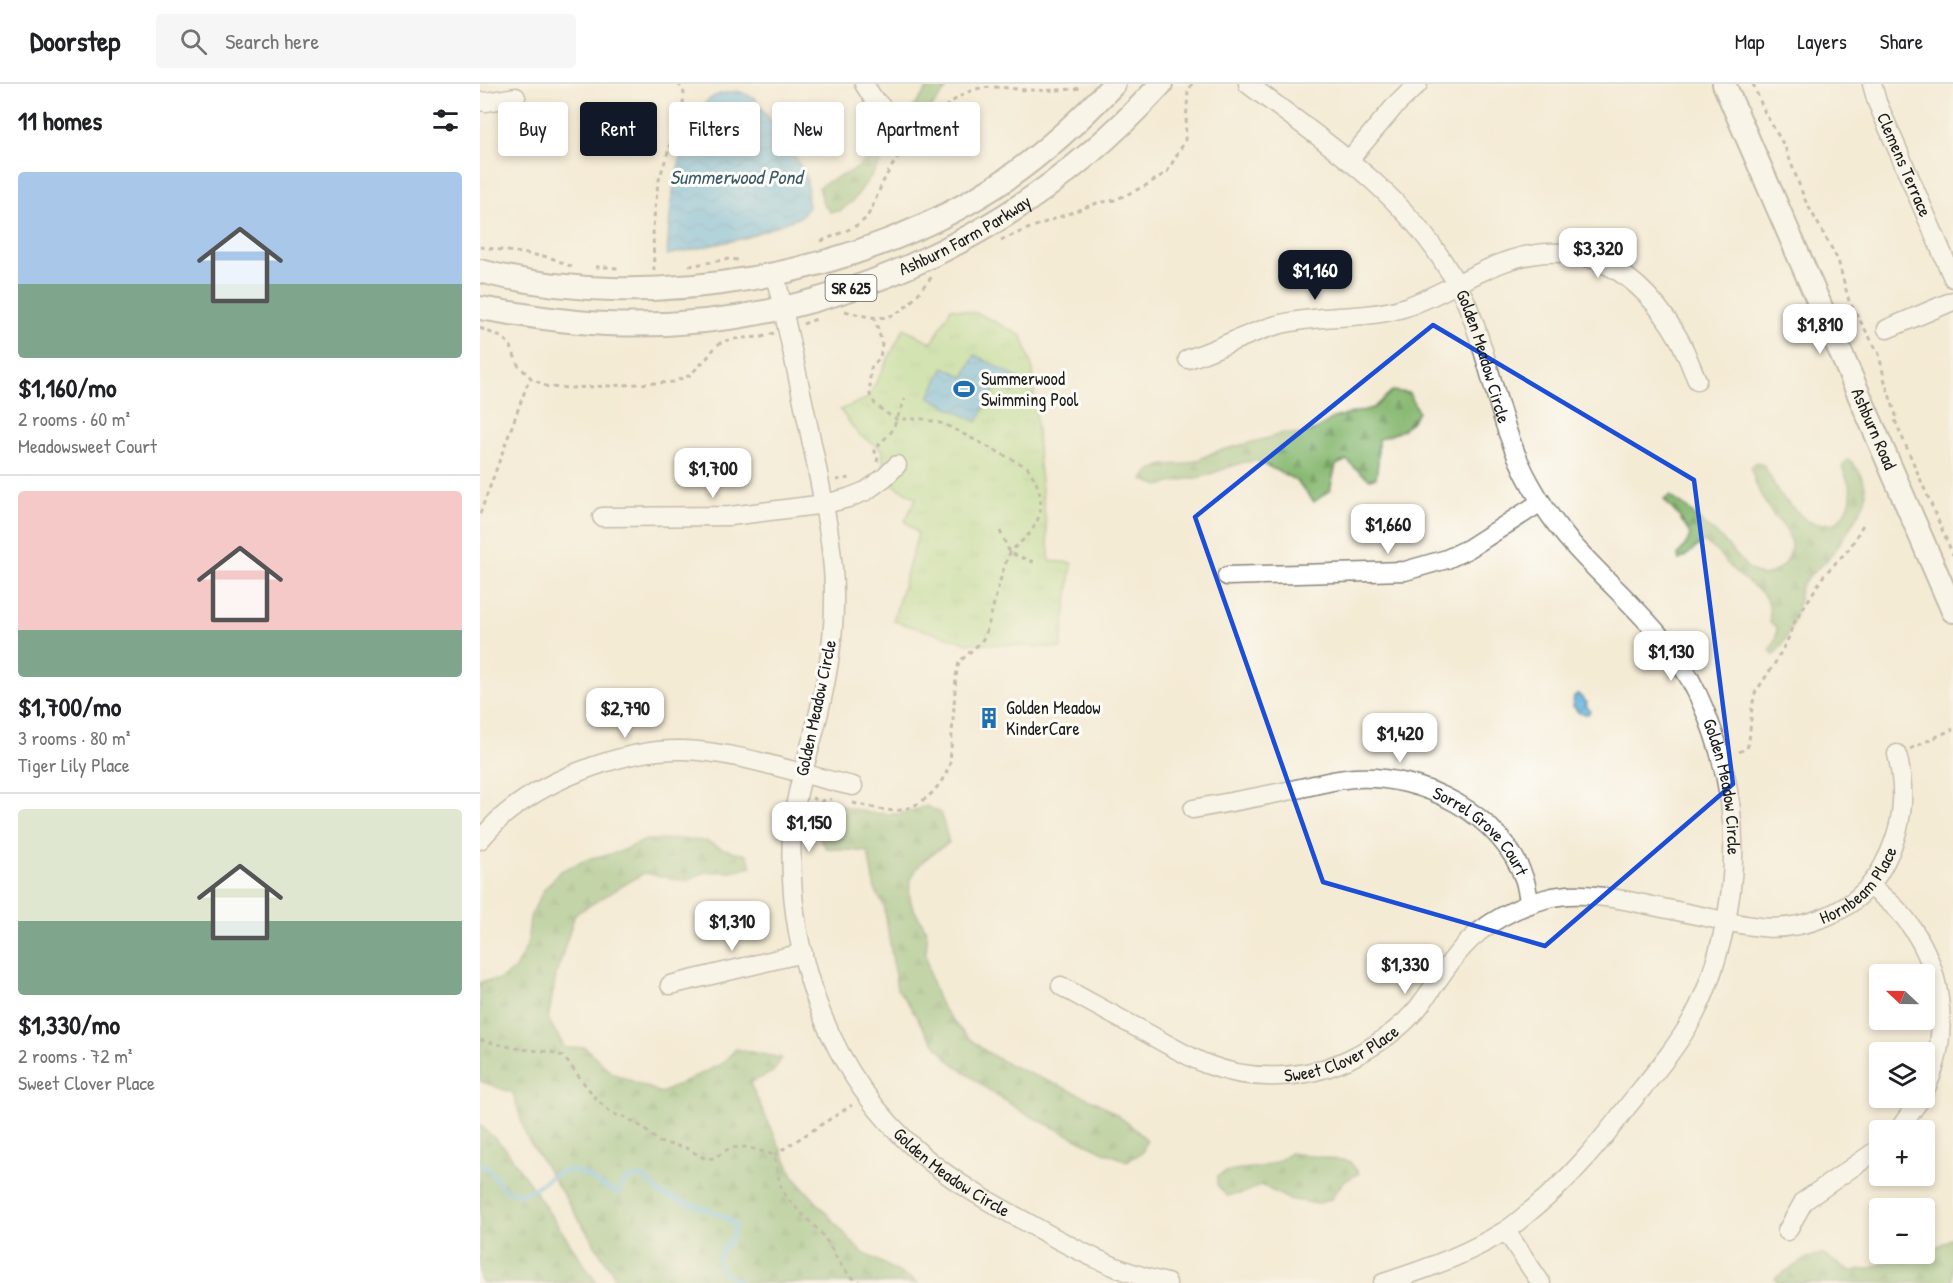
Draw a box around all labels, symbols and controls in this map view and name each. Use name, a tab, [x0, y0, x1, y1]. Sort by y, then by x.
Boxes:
search box	[156, 14, 576, 68]
text: Doorstep	[30, 22, 120, 60]
icon: search	[177, 25, 210, 58]
text: Search here	[225, 26, 319, 56]
text: Map	[1735, 27, 1764, 56]
text: Layers	[1797, 27, 1847, 56]
text: Share	[1880, 27, 1923, 56]
chip: Buy	[498, 102, 568, 156]
chip: Rent	[580, 102, 657, 156]
chip: Filters	[669, 102, 760, 156]
chip: New	[772, 102, 844, 156]
chip: Apartment	[856, 102, 980, 156]
text: 11 homes	[18, 103, 102, 138]
icon: filters	[429, 104, 462, 137]
street label: Clemens Terrace	[1871, 109, 1938, 221]
water label: Summerwood Pond	[670, 163, 805, 190]
street label: Ashburn Farm Parkway	[895, 188, 1036, 281]
icon: home	[186, 211, 294, 319]
pin: $3,320	[1549, 228, 1647, 279]
text: $3,320	[1573, 234, 1623, 261]
pin: $1,160	[1266, 250, 1364, 301]
text: $1,160	[1292, 256, 1338, 283]
road number: SR 625	[826, 275, 877, 301]
street label: Golden Meadow Circle	[1450, 285, 1517, 426]
pin: $1,810	[1771, 304, 1869, 355]
text: $1,810	[1797, 310, 1843, 337]
place label: Summerwood Swimming Pool	[981, 366, 1079, 412]
text: $1,160/mo	[18, 370, 117, 405]
sports icon: Summerwood Swimming Pool	[952, 377, 976, 401]
street label: Ashburn Road	[1846, 384, 1903, 473]
text: 2 rooms · 60 m²	[18, 405, 130, 432]
text: Meadowsweet Court	[18, 432, 157, 459]
pin: $1,700	[664, 448, 762, 499]
text: $1,700	[688, 454, 738, 481]
pin: $1,660	[1339, 504, 1437, 555]
text: $1,660	[1365, 510, 1411, 537]
icon: home	[186, 530, 294, 638]
pin: $1,130	[1622, 631, 1720, 682]
text: $1,130	[1648, 637, 1694, 664]
street label: Golden Meadow Circle	[789, 638, 842, 778]
pin: $2,790	[576, 688, 674, 739]
text: $1,700/mo	[18, 689, 121, 724]
text: $2,790	[600, 694, 650, 721]
place label: Golden Meadow KinderCare	[1006, 695, 1101, 741]
building icon: Golden Meadow KinderCare	[977, 706, 1001, 730]
pin: $1,420	[1351, 713, 1449, 764]
street label: Golden Meadow Circle	[1697, 715, 1746, 855]
text: $1,420	[1376, 719, 1424, 746]
text: 3 rooms · 80 m²	[18, 724, 130, 751]
text: Tiger Lily Place	[18, 751, 130, 778]
street label: Sorrel Grove Court	[1429, 780, 1535, 880]
pin: $1,150	[760, 802, 858, 853]
text: $1,150	[786, 808, 832, 835]
street label: Hornbeam Place	[1816, 843, 1903, 930]
icon: home	[186, 848, 294, 956]
pin: $1,310	[683, 901, 781, 952]
text: $1,310	[709, 907, 755, 934]
pin: $1,330	[1356, 944, 1454, 995]
text: $1,330	[1381, 950, 1429, 977]
north arrow	[1869, 964, 1935, 1030]
map controls	[1869, 964, 1935, 1264]
text: $1,330/mo	[18, 1007, 120, 1042]
street label: Sweet Clover Place	[1283, 1019, 1404, 1088]
text: 2 rooms · 72 m²	[18, 1042, 132, 1069]
button: layers	[1869, 1042, 1935, 1108]
text: Sweet Clover Place	[18, 1069, 155, 1096]
button: +	[1869, 1120, 1935, 1186]
street label: Golden Meadow Circle	[888, 1122, 1014, 1223]
button: −	[1869, 1198, 1935, 1264]

